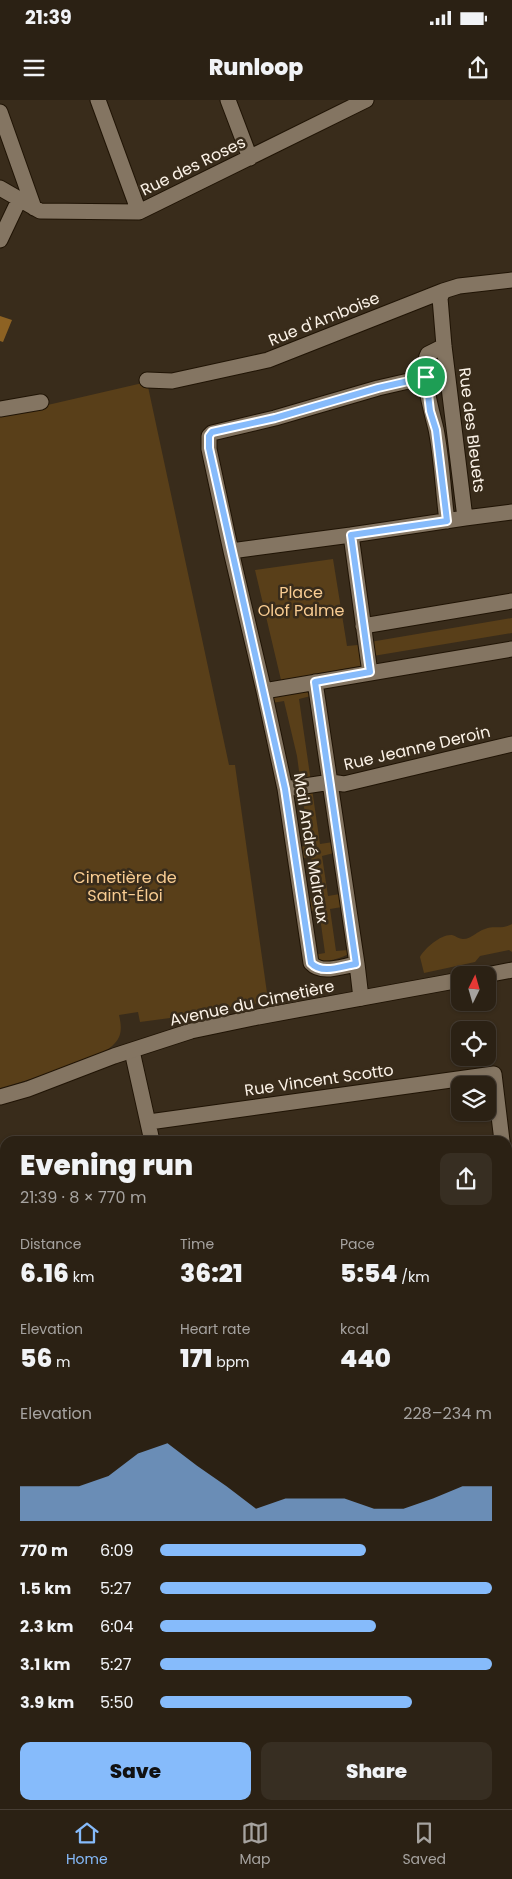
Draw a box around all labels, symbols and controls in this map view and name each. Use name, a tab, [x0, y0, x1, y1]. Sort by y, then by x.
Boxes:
text: 21:39	[25, 4, 72, 31]
text: Runloop	[209, 52, 303, 83]
icon: menu	[20, 54, 48, 82]
icon: share	[464, 54, 492, 82]
street label: Rue des Roses	[137, 131, 249, 201]
street label: Rue d'Amboise	[265, 286, 383, 352]
pin	[405, 356, 447, 398]
icon: arrive	[412, 363, 440, 391]
street label: Rue des Bleuets	[453, 366, 491, 494]
park label: Place Olof Palme	[258, 581, 344, 622]
street label: Rue Jeanne Deroin	[341, 720, 493, 776]
street label: Mail André Malraux	[288, 771, 334, 925]
park label: Cimetière de Saint-Éloi	[73, 866, 177, 907]
north arrow	[451, 966, 496, 1011]
map controls	[451, 966, 496, 1121]
street label: Avenue du Cimetière	[167, 974, 337, 1032]
button: locate	[451, 1021, 496, 1066]
street label: Rue Vincent Scotto	[243, 1058, 395, 1102]
button: layers	[451, 1076, 496, 1121]
text: Evening run	[20, 1146, 193, 1185]
button: share	[440, 1153, 492, 1205]
text: 21:39 · 8 × 770 m	[20, 1186, 146, 1209]
text: Distance	[20, 1234, 81, 1254]
text: Time	[180, 1234, 214, 1254]
text: Pace	[340, 1234, 375, 1254]
text: 6.16	[20, 1256, 69, 1291]
text: 36:21	[180, 1256, 243, 1291]
text: 5:54	[340, 1256, 398, 1291]
text: km	[69, 1267, 94, 1287]
text: /km	[398, 1267, 430, 1287]
text: Elevation	[20, 1319, 83, 1339]
text: Heart rate	[180, 1319, 250, 1339]
text: kcal	[340, 1319, 369, 1339]
text: 56	[20, 1341, 52, 1376]
text: 171	[180, 1341, 212, 1376]
text: 440	[340, 1341, 391, 1376]
text: m	[52, 1352, 70, 1372]
text: bpm	[212, 1352, 250, 1372]
text: Elevation	[20, 1402, 92, 1425]
text: 228–234 m	[403, 1402, 492, 1425]
text: 770 m	[20, 1539, 68, 1562]
text: 6:09	[100, 1539, 134, 1562]
text: 1.5 km	[20, 1577, 71, 1600]
text: 5:27	[100, 1577, 131, 1600]
text: 2.3 km	[20, 1615, 74, 1638]
text: 6:04	[100, 1615, 134, 1638]
text: 3.1 km	[20, 1653, 70, 1676]
text: 5:27	[100, 1653, 131, 1676]
text: 3.9 km	[20, 1691, 74, 1714]
text: 5:50	[100, 1691, 134, 1714]
button: Save	[20, 1742, 251, 1800]
button: Share	[261, 1742, 492, 1800]
tab: Home	[66, 1819, 108, 1870]
tab: Map	[240, 1819, 271, 1870]
tab: Saved	[402, 1819, 446, 1870]

